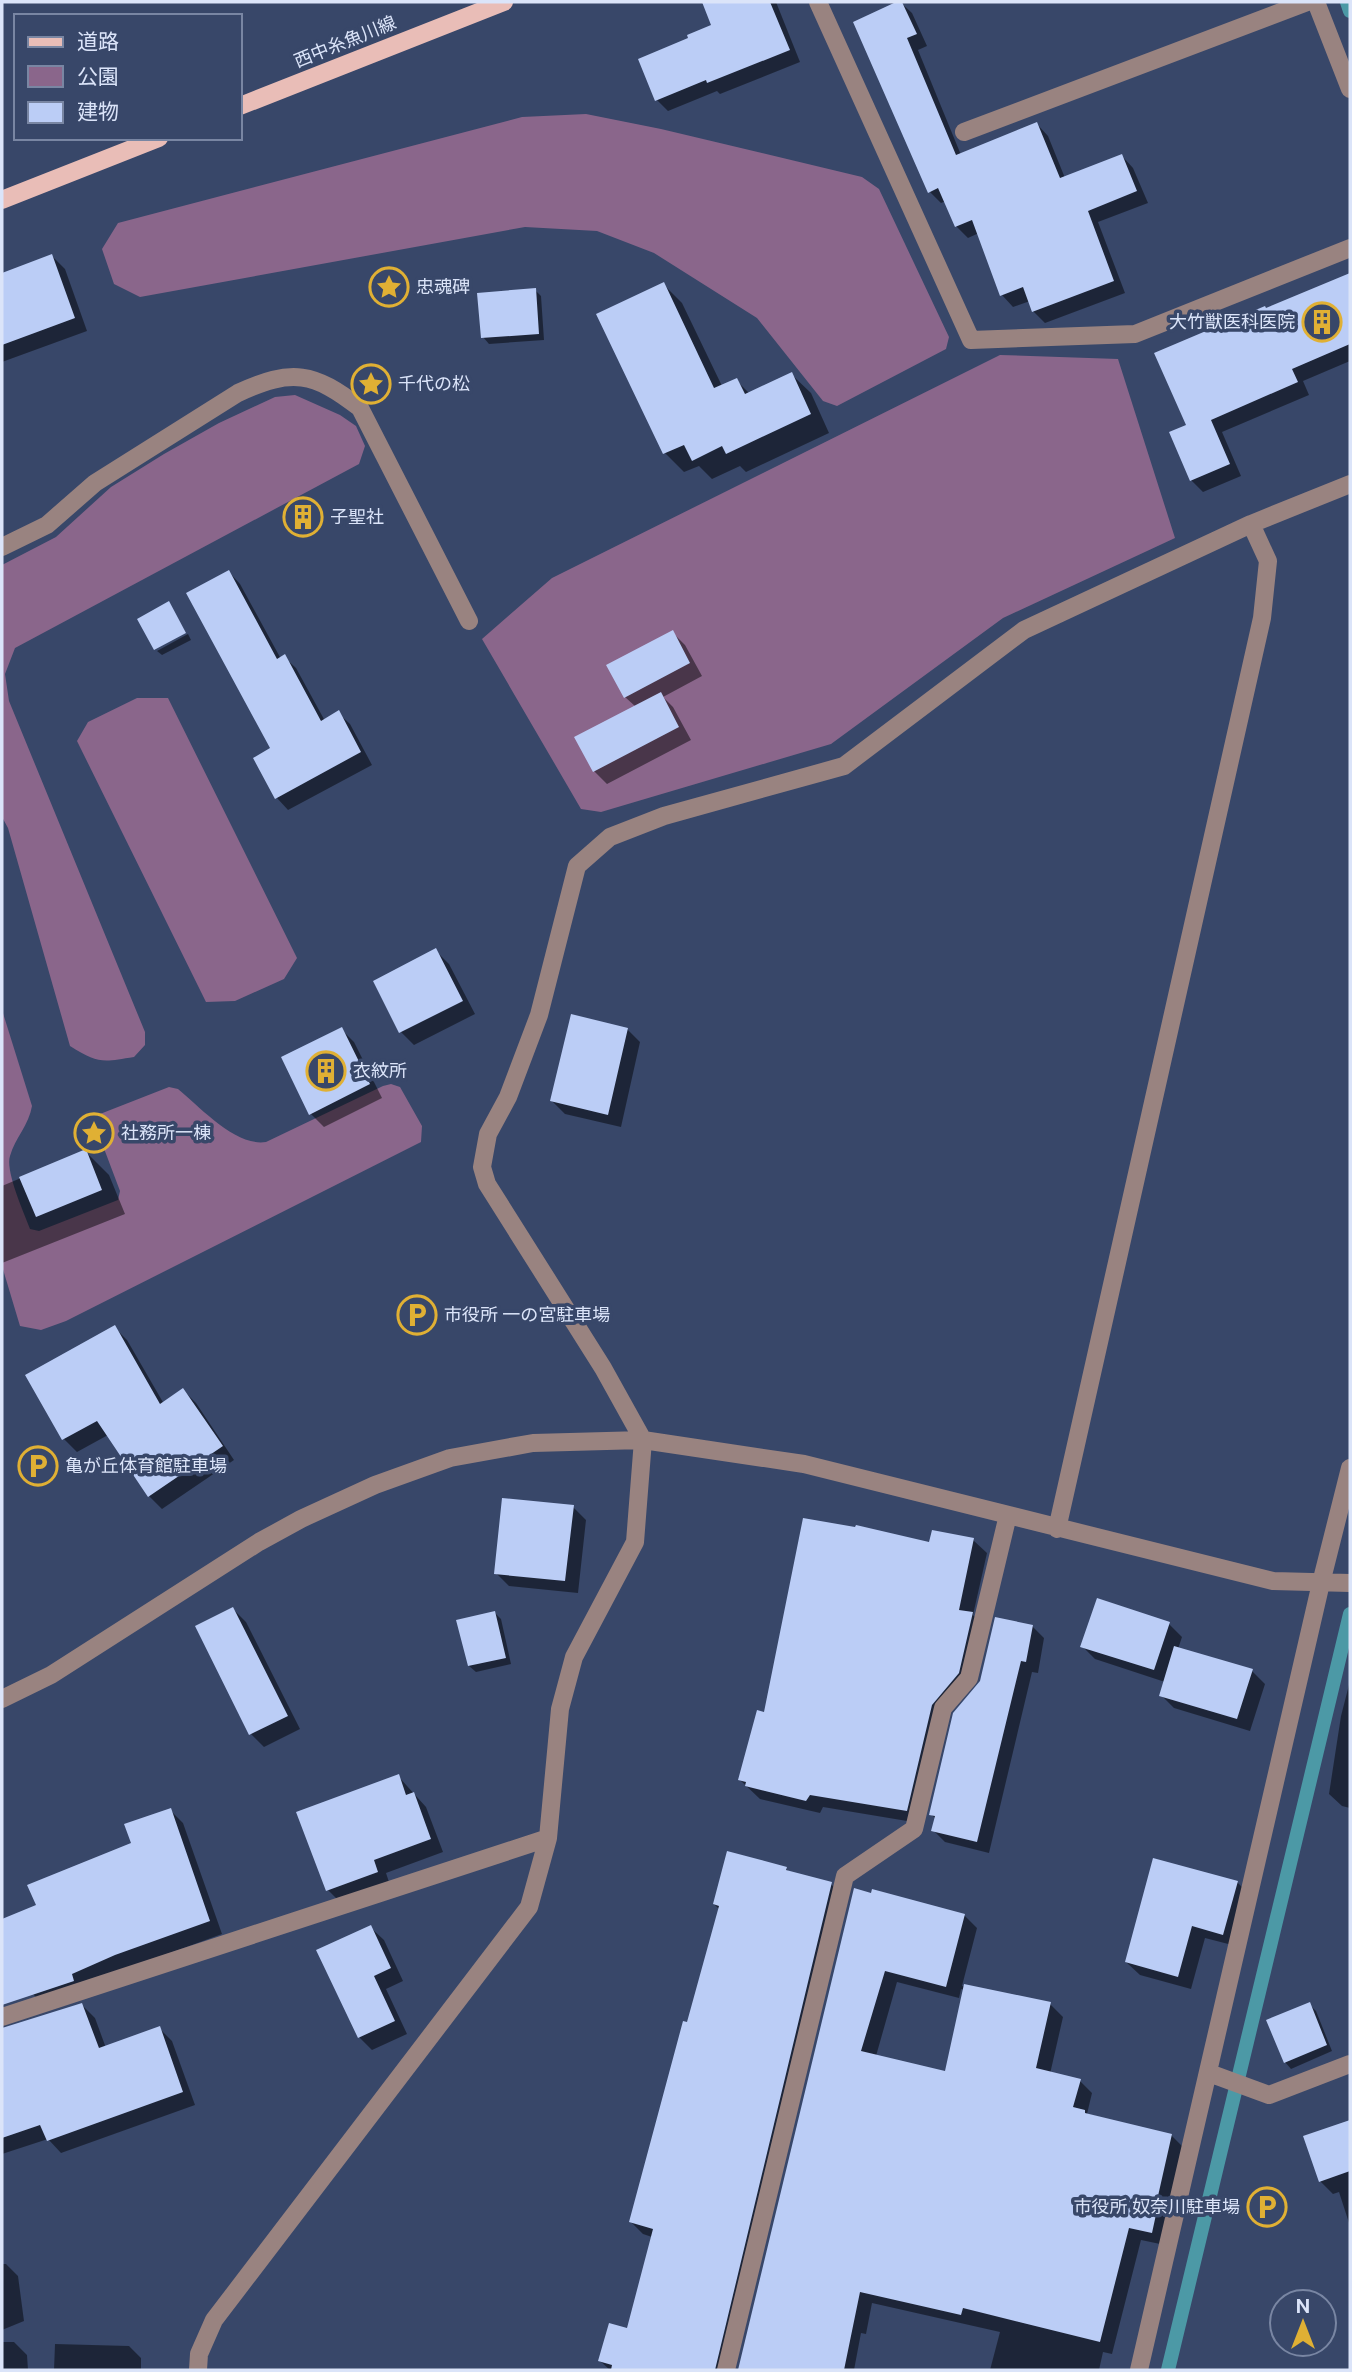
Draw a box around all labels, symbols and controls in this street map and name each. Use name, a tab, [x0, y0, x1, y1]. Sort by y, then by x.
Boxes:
street label: 西中糸魚川線	[291, 12, 399, 72]
legend	[14, 14, 242, 140]
text: 道路	[77, 29, 119, 54]
text: 公園	[77, 64, 119, 89]
text: 建物	[77, 99, 119, 124]
place icon: 忠魂碑	[368, 266, 410, 308]
place label: 忠魂碑	[416, 276, 470, 297]
building icon: 大竹獣医科医院	[1301, 301, 1343, 343]
place label: 大竹獣医科医院	[1169, 311, 1295, 332]
place icon: 千代の松	[350, 363, 392, 405]
place label: 千代の松	[398, 373, 470, 394]
building icon: 子聖社	[282, 496, 324, 538]
place label: 子聖社	[330, 506, 384, 527]
building icon: 衣紋所	[305, 1050, 347, 1092]
place label: 衣紋所	[353, 1060, 407, 1081]
place icon: 社務所一棟	[73, 1112, 115, 1154]
place label: 社務所一棟	[121, 1122, 211, 1143]
parking icon: 市役所 一の宮駐車場	[396, 1294, 438, 1336]
place label: 市役所 一の宮駐車場	[444, 1304, 610, 1325]
parking icon: 亀が丘体育館駐車場	[17, 1445, 59, 1487]
place label: 亀が丘体育館駐車場	[65, 1455, 227, 1476]
parking icon: 市役所 奴奈川駐車場	[1246, 2186, 1288, 2228]
place label: 市役所 奴奈川駐車場	[1074, 2196, 1240, 2217]
north arrow	[1268, 2288, 1338, 2358]
text: N	[1296, 2295, 1310, 2317]

